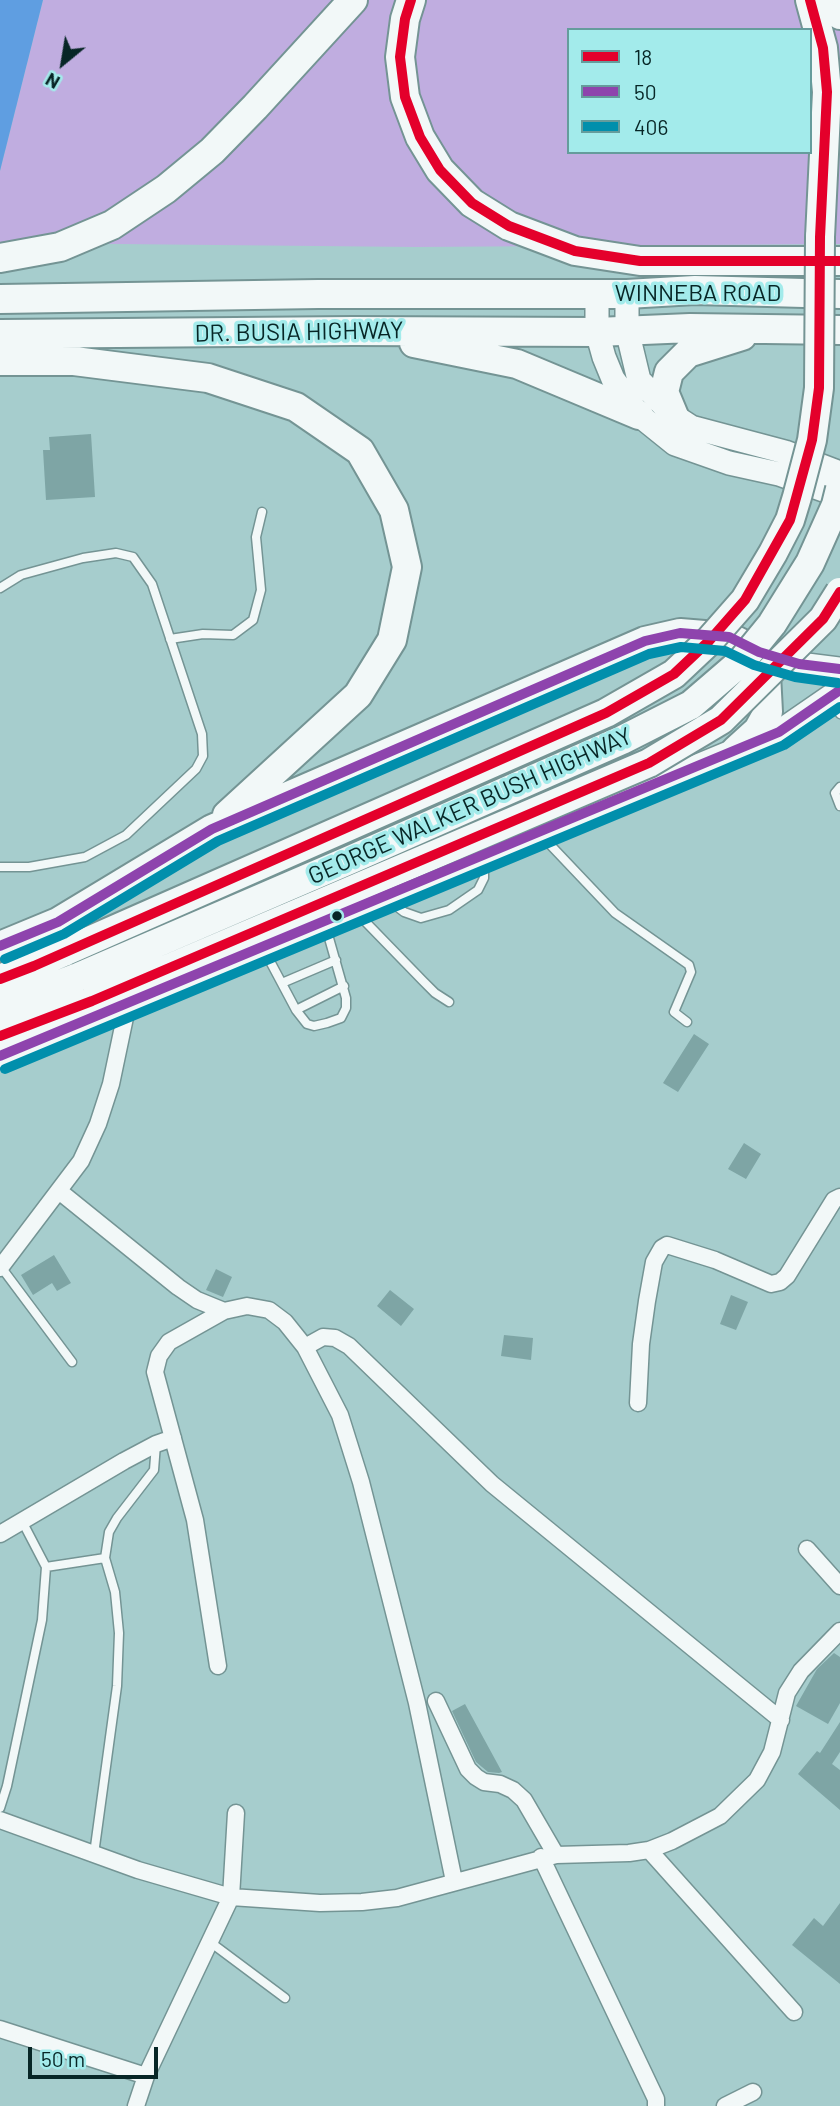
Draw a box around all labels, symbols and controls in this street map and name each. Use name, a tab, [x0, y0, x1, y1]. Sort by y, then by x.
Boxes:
north arrow	[28, 28, 98, 98]
legend	[567, 28, 812, 154]
text: 18	[634, 44, 652, 69]
text: N	[41, 69, 63, 95]
text: 50	[634, 79, 657, 104]
text: 406	[634, 114, 668, 139]
street label: WINNEBA ROAD	[615, 279, 781, 307]
street label: DR. BUSIA HIGHWAY	[194, 316, 404, 348]
street label: GEORGE WALKER BUSH HIGHWAY	[304, 721, 636, 891]
unlabelled marker	[330, 909, 344, 923]
scale bar	[32, 2032, 161, 2076]
text: 50 m	[41, 2046, 85, 2071]

